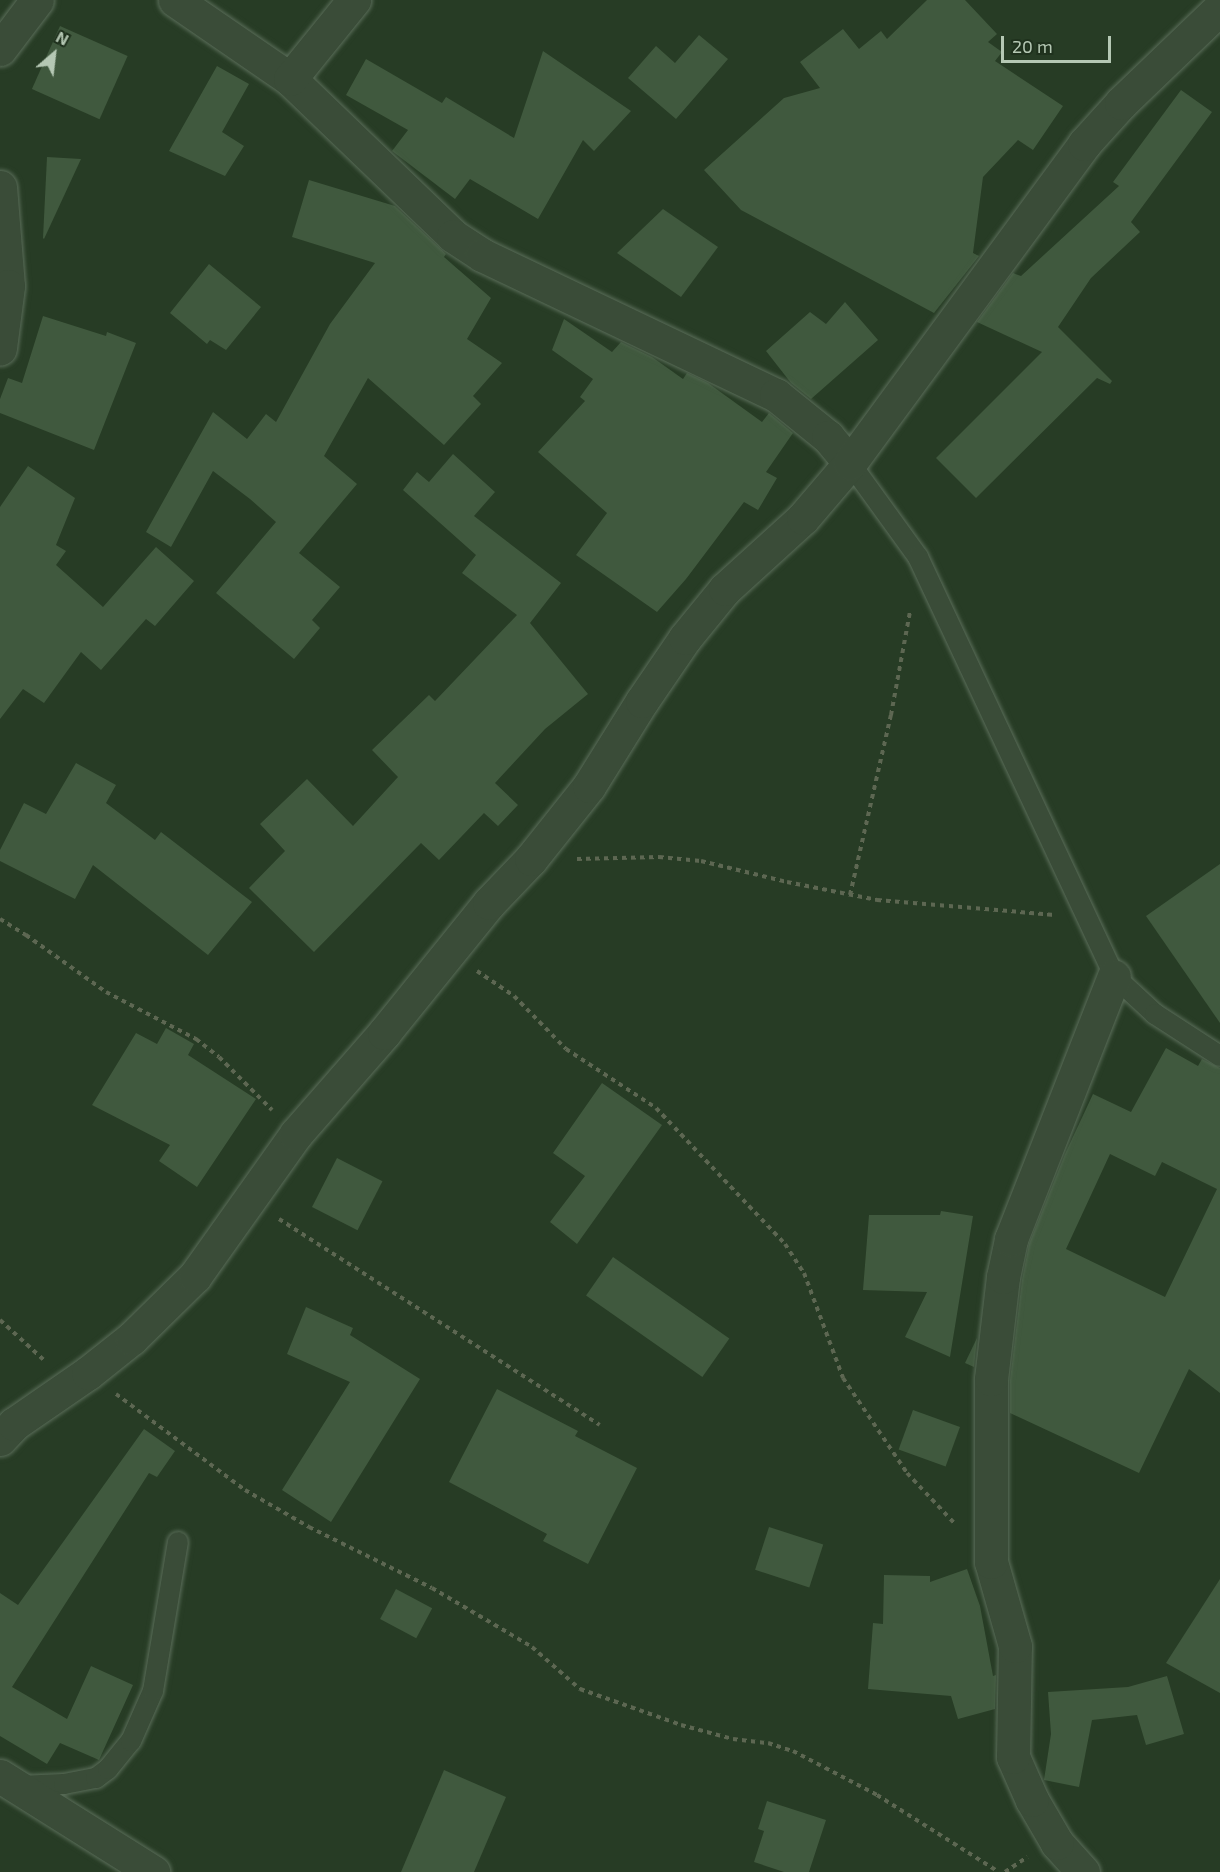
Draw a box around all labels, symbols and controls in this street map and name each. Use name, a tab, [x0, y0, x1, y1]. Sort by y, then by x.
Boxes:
north arrow	[24, 24, 84, 84]
scale bar	[1004, 24, 1114, 62]
text: N	[53, 27, 72, 49]
text: 20 m	[1012, 35, 1053, 57]

